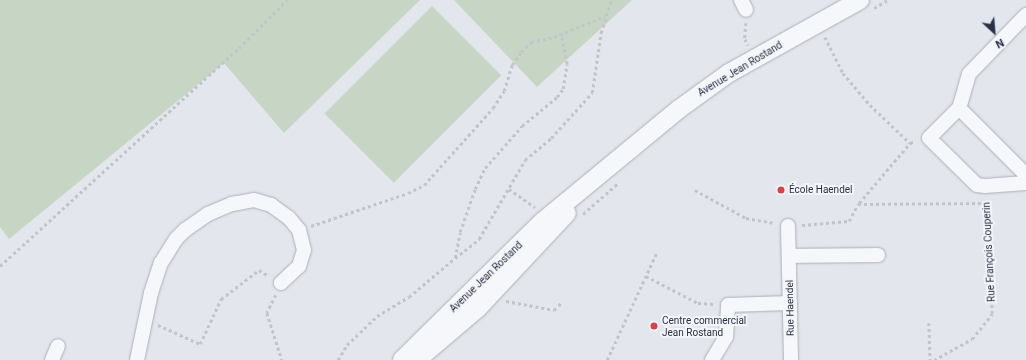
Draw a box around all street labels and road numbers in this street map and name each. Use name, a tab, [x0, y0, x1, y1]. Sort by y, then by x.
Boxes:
street label: Avenue Jean Rostand	[696, 39, 784, 99]
street label: Rue François Couperin	[980, 202, 998, 302]
street label: Avenue Jean Rostand	[447, 239, 525, 315]
street label: Rue Haendel	[784, 280, 796, 336]

